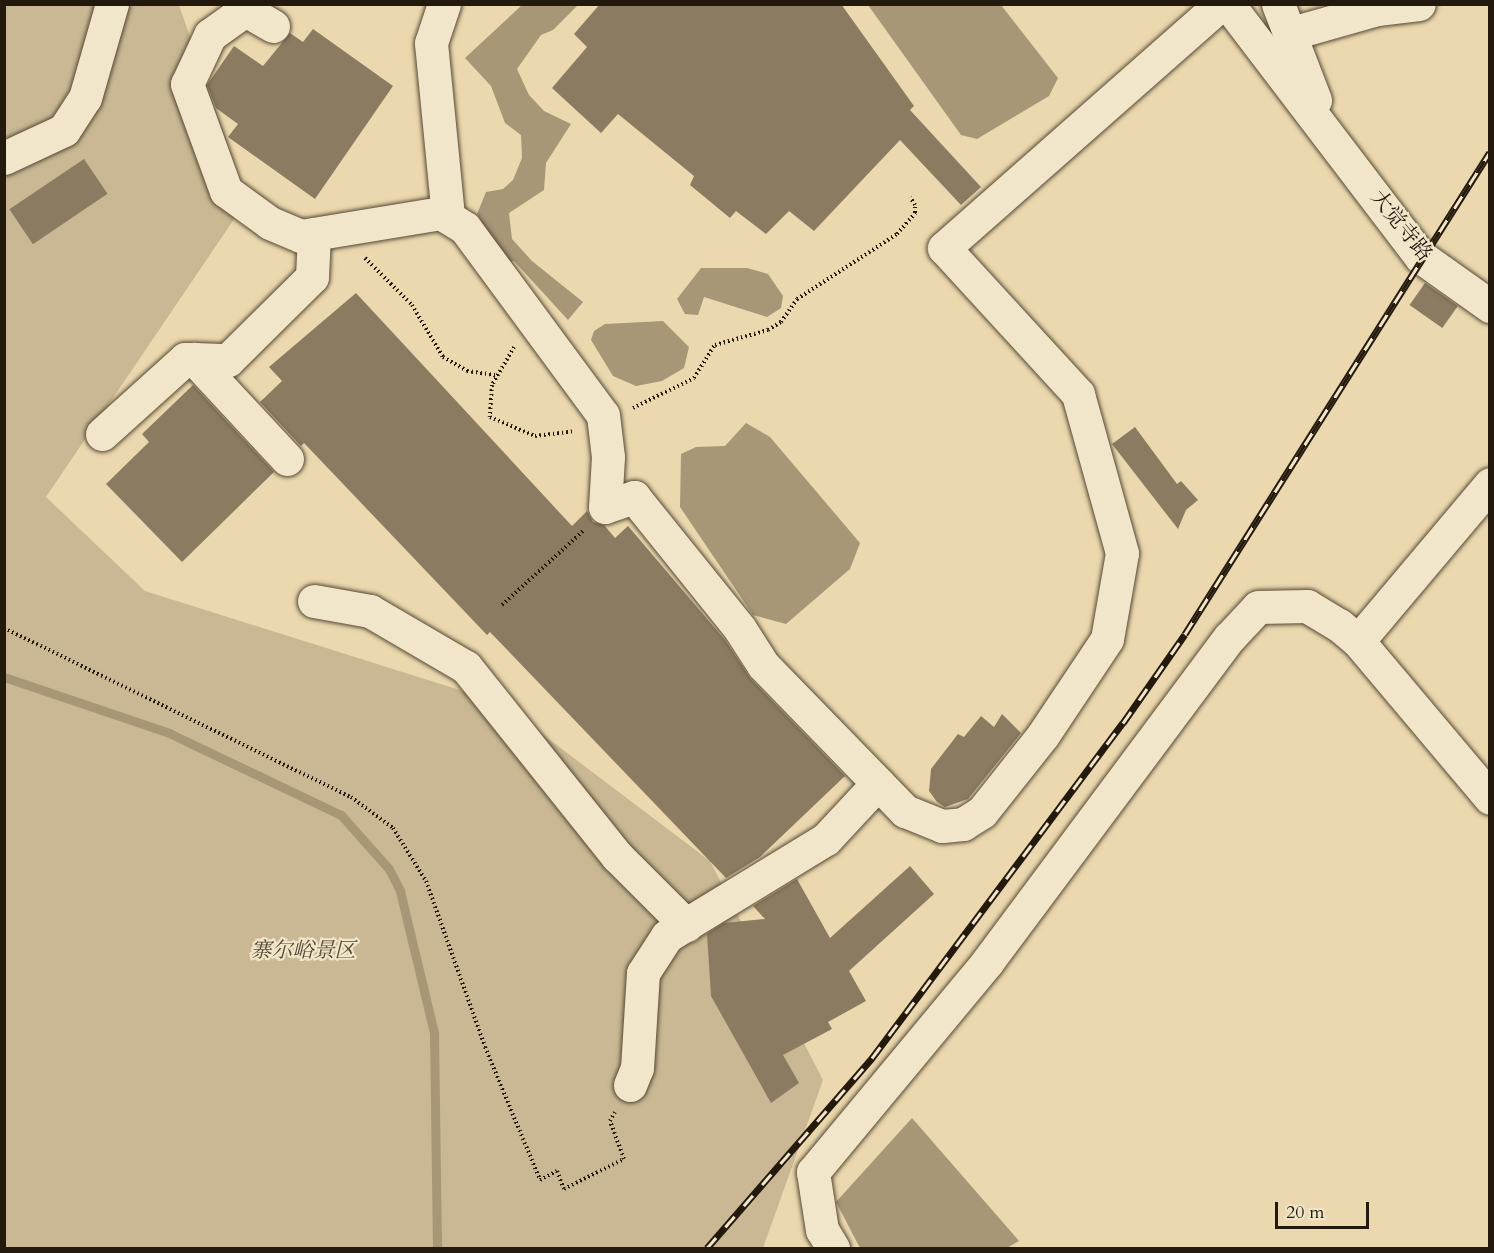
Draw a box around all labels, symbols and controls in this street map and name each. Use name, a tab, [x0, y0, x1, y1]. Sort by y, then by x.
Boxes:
street label: 大觉寺路	[1365, 185, 1437, 267]
park label: 寨尔峪景区	[251, 938, 355, 964]
scale bar	[1278, 1190, 1372, 1228]
text: 20 m	[1286, 1200, 1325, 1225]

